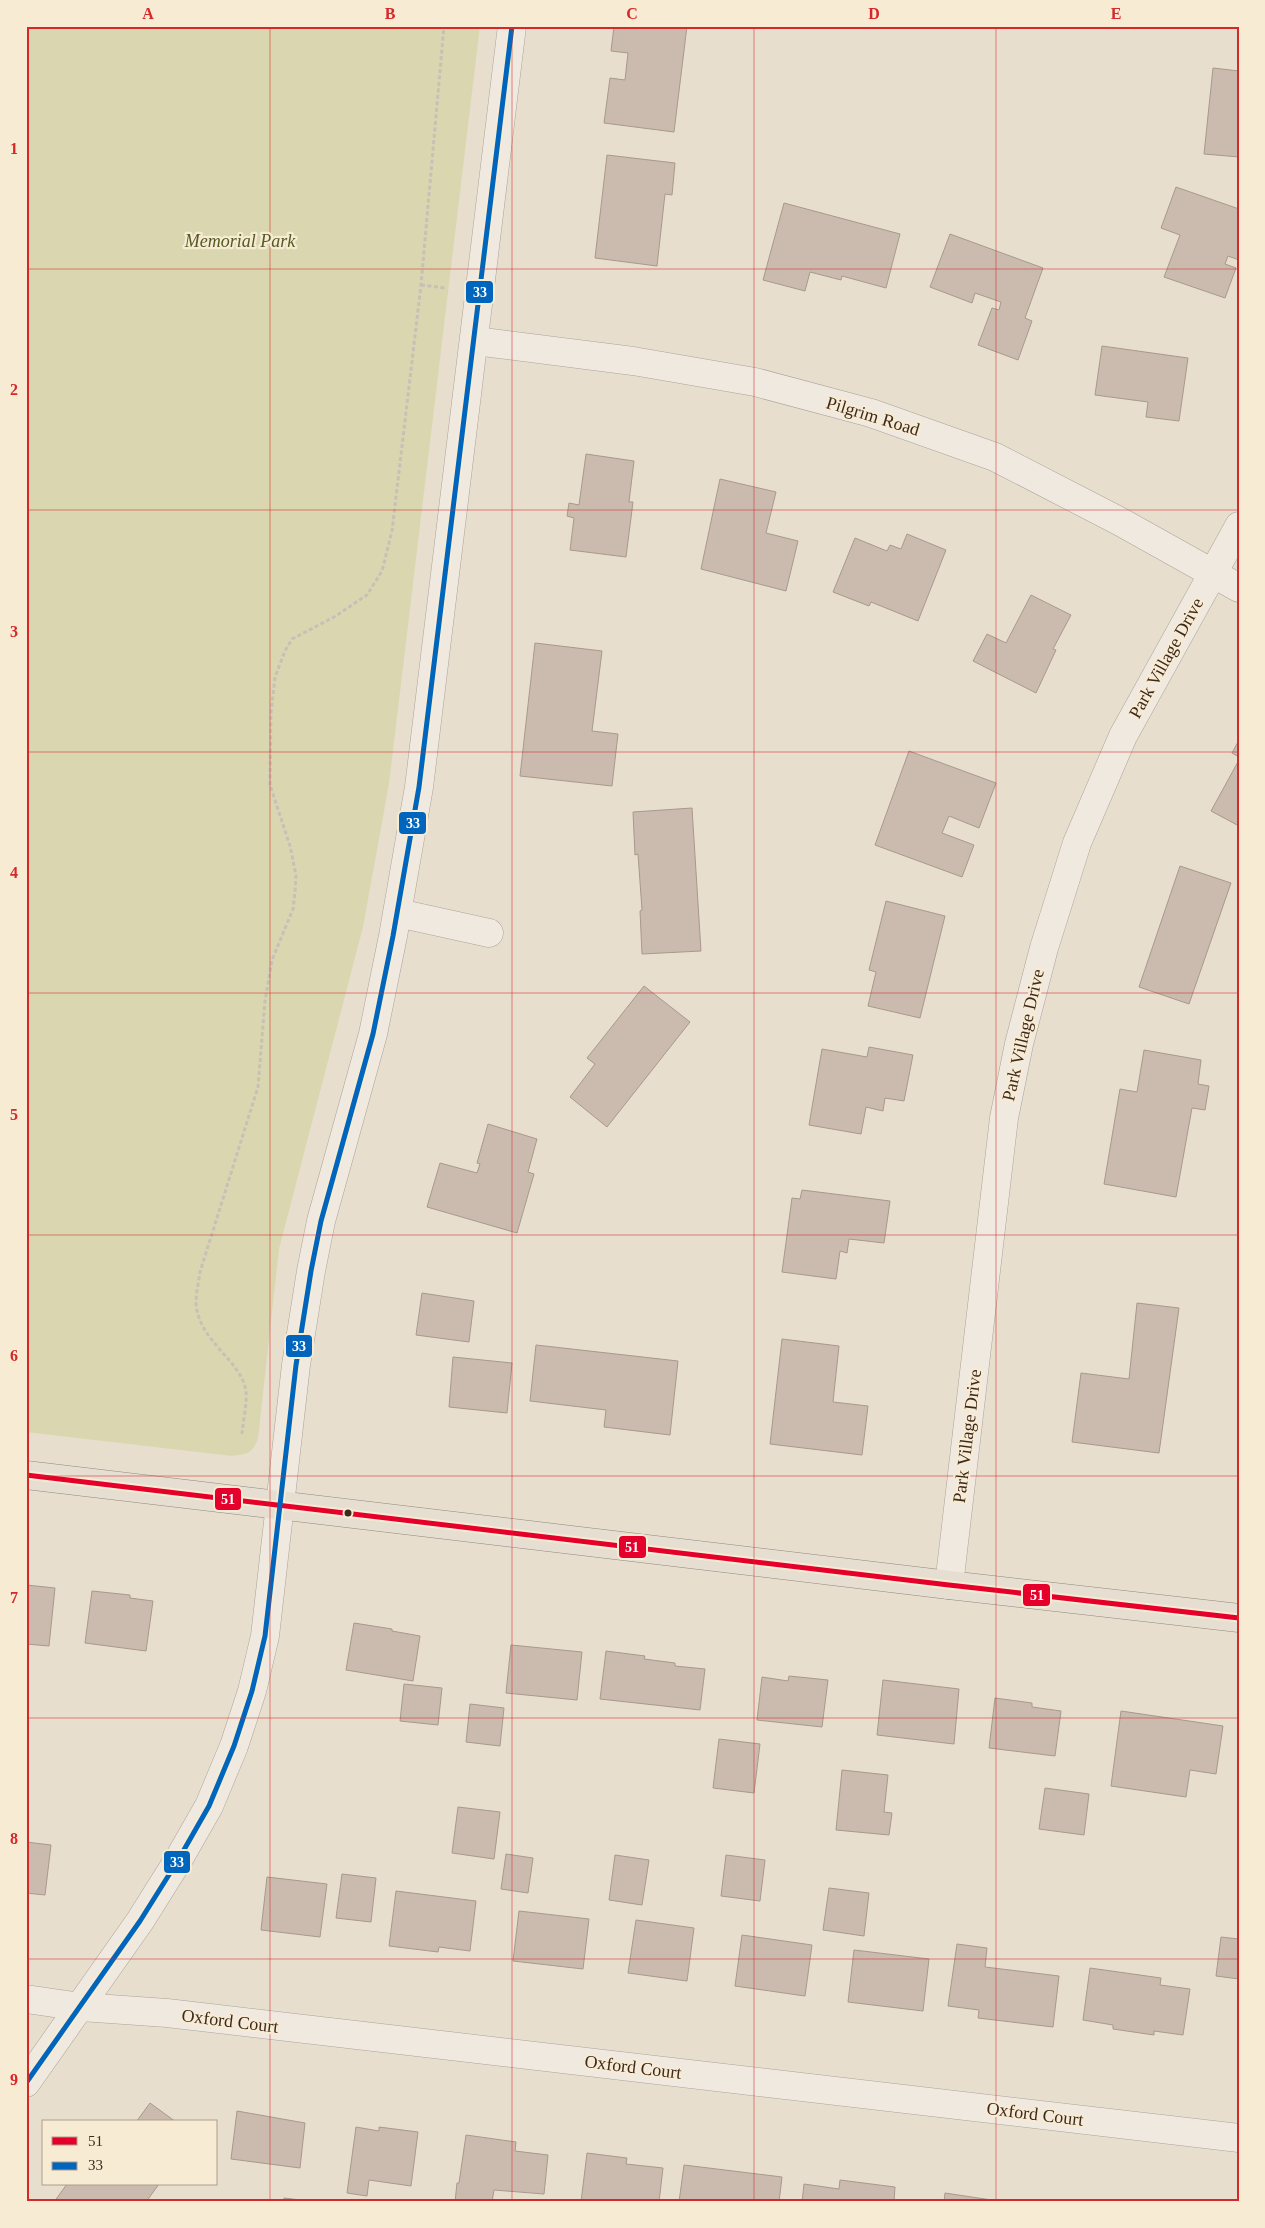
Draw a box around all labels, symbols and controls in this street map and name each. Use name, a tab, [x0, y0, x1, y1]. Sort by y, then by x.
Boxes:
text: A	[142, 5, 154, 22]
text: B	[385, 5, 396, 22]
text: C	[626, 5, 638, 22]
text: D	[868, 5, 880, 22]
text: E	[1111, 5, 1121, 22]
text: 1	[10, 140, 18, 157]
park label: Memorial Park	[184, 231, 296, 251]
line badge: 33	[465, 280, 494, 304]
text: 33	[473, 285, 487, 300]
text: 2	[10, 381, 18, 398]
street label: Pilgrim Road	[824, 392, 922, 440]
street label: Park Village Drive	[1125, 594, 1207, 722]
text: 3	[10, 623, 18, 640]
line badge: 33	[398, 811, 427, 835]
text: 33	[406, 816, 420, 831]
text: 4	[10, 864, 18, 881]
street label: Park Village Drive	[998, 967, 1048, 1103]
text: 5	[10, 1106, 18, 1123]
line badge: 33	[285, 1334, 313, 1358]
text: 33	[292, 1339, 306, 1354]
text: 6	[10, 1347, 18, 1364]
street label: Park Village Drive	[949, 1368, 985, 1504]
line badge: 51	[214, 1487, 242, 1511]
text: 51	[221, 1492, 235, 1507]
unlabelled marker	[343, 1508, 353, 1518]
line badge: 51	[618, 1535, 647, 1559]
text: 51	[625, 1540, 639, 1555]
line badge: 51	[1022, 1583, 1051, 1607]
text: 51	[1030, 1588, 1044, 1603]
text: 7	[10, 1589, 18, 1606]
text: 8	[10, 1830, 18, 1847]
line badge: 33	[163, 1850, 191, 1874]
text: 33	[170, 1855, 184, 1870]
street label: Oxford Court	[180, 2005, 280, 2037]
street label: Oxford Court	[583, 2051, 683, 2083]
text: 9	[10, 2071, 18, 2088]
street label: Oxford Court	[985, 2098, 1085, 2130]
legend	[42, 2120, 218, 2186]
text: 51	[88, 2133, 103, 2149]
text: 33	[88, 2157, 103, 2173]

